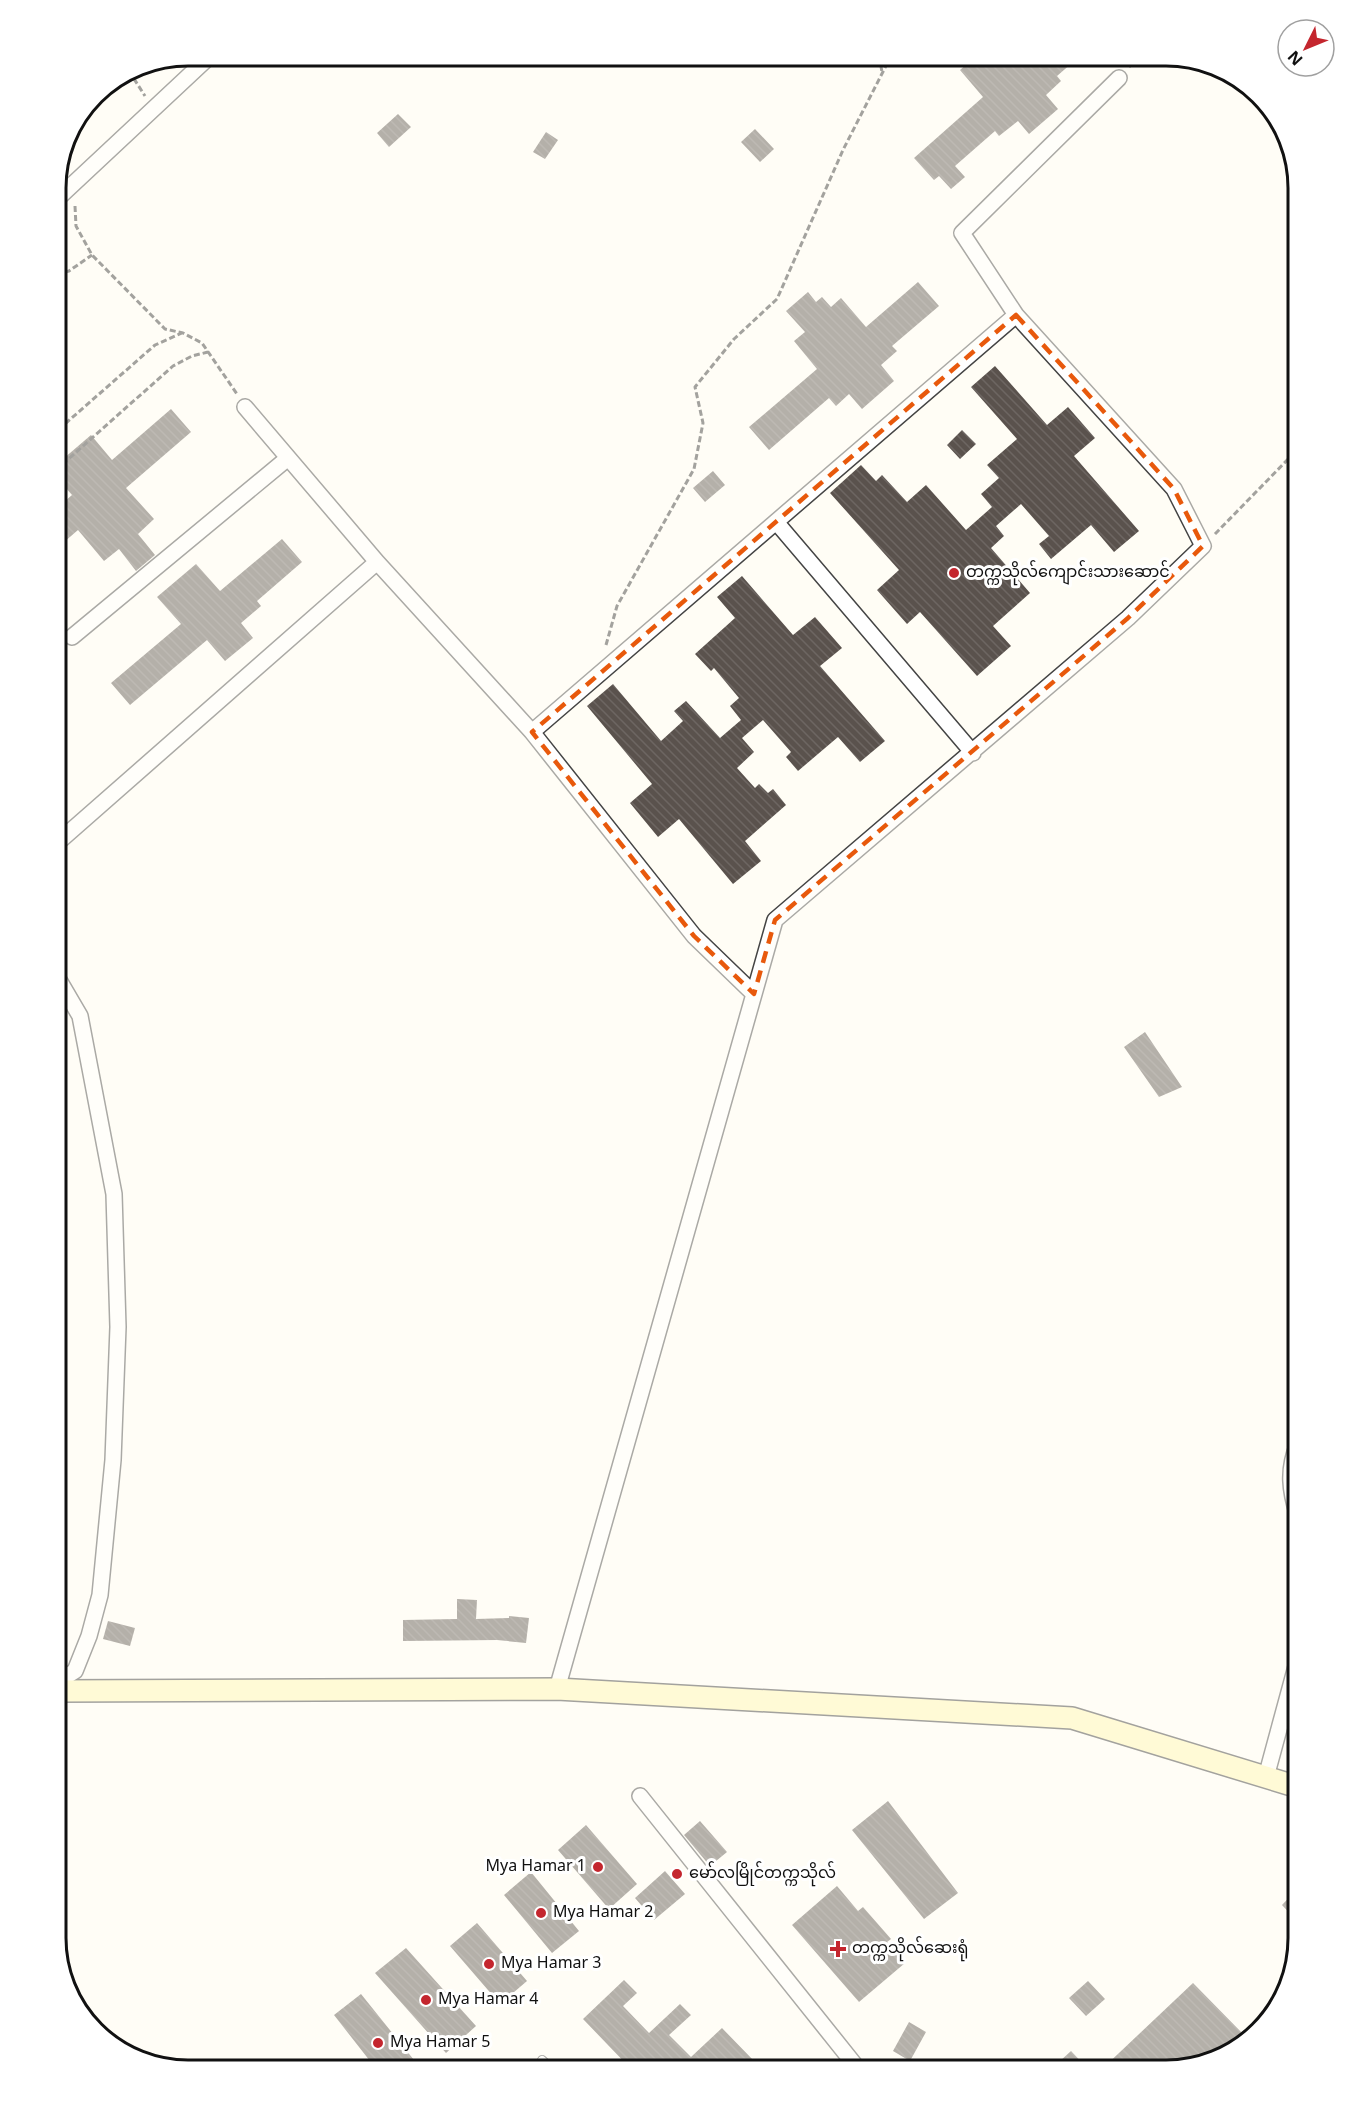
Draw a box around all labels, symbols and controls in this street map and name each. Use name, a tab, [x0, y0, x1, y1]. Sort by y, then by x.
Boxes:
north arrow	[1276, 18, 1336, 78]
text: N	[1280, 40, 1314, 73]
place label: တက္ကသိုလ်ကျောင်းသားဆောင်	[966, 556, 1170, 591]
marker: တက္ကသိုလ်ကျောင်းသားဆောင်	[947, 566, 961, 580]
place label: Mya Hamar 1	[486, 1850, 586, 1885]
place label: မော်လမြိုင်တက္ကသိုလ်	[689, 1857, 836, 1892]
marker: Mya Hamar 1	[591, 1860, 605, 1874]
marker: မော်လမြိုင်တက္ကသိုလ်	[670, 1867, 684, 1881]
place label: Mya Hamar 2	[553, 1896, 654, 1931]
marker: Mya Hamar 2	[534, 1906, 548, 1920]
place label: တက္ကသိုလ်ဆေးရုံ	[852, 1932, 968, 1967]
marker: တက္ကသိုလ်ဆေးရုံ	[829, 1940, 847, 1958]
place label: Mya Hamar 3	[501, 1947, 602, 1982]
marker: Mya Hamar 3	[482, 1957, 496, 1971]
place label: Mya Hamar 4	[438, 1983, 539, 2018]
marker: Mya Hamar 4	[419, 1993, 433, 2007]
place label: Mya Hamar 5	[390, 2026, 491, 2061]
marker: Mya Hamar 5	[371, 2036, 385, 2050]

